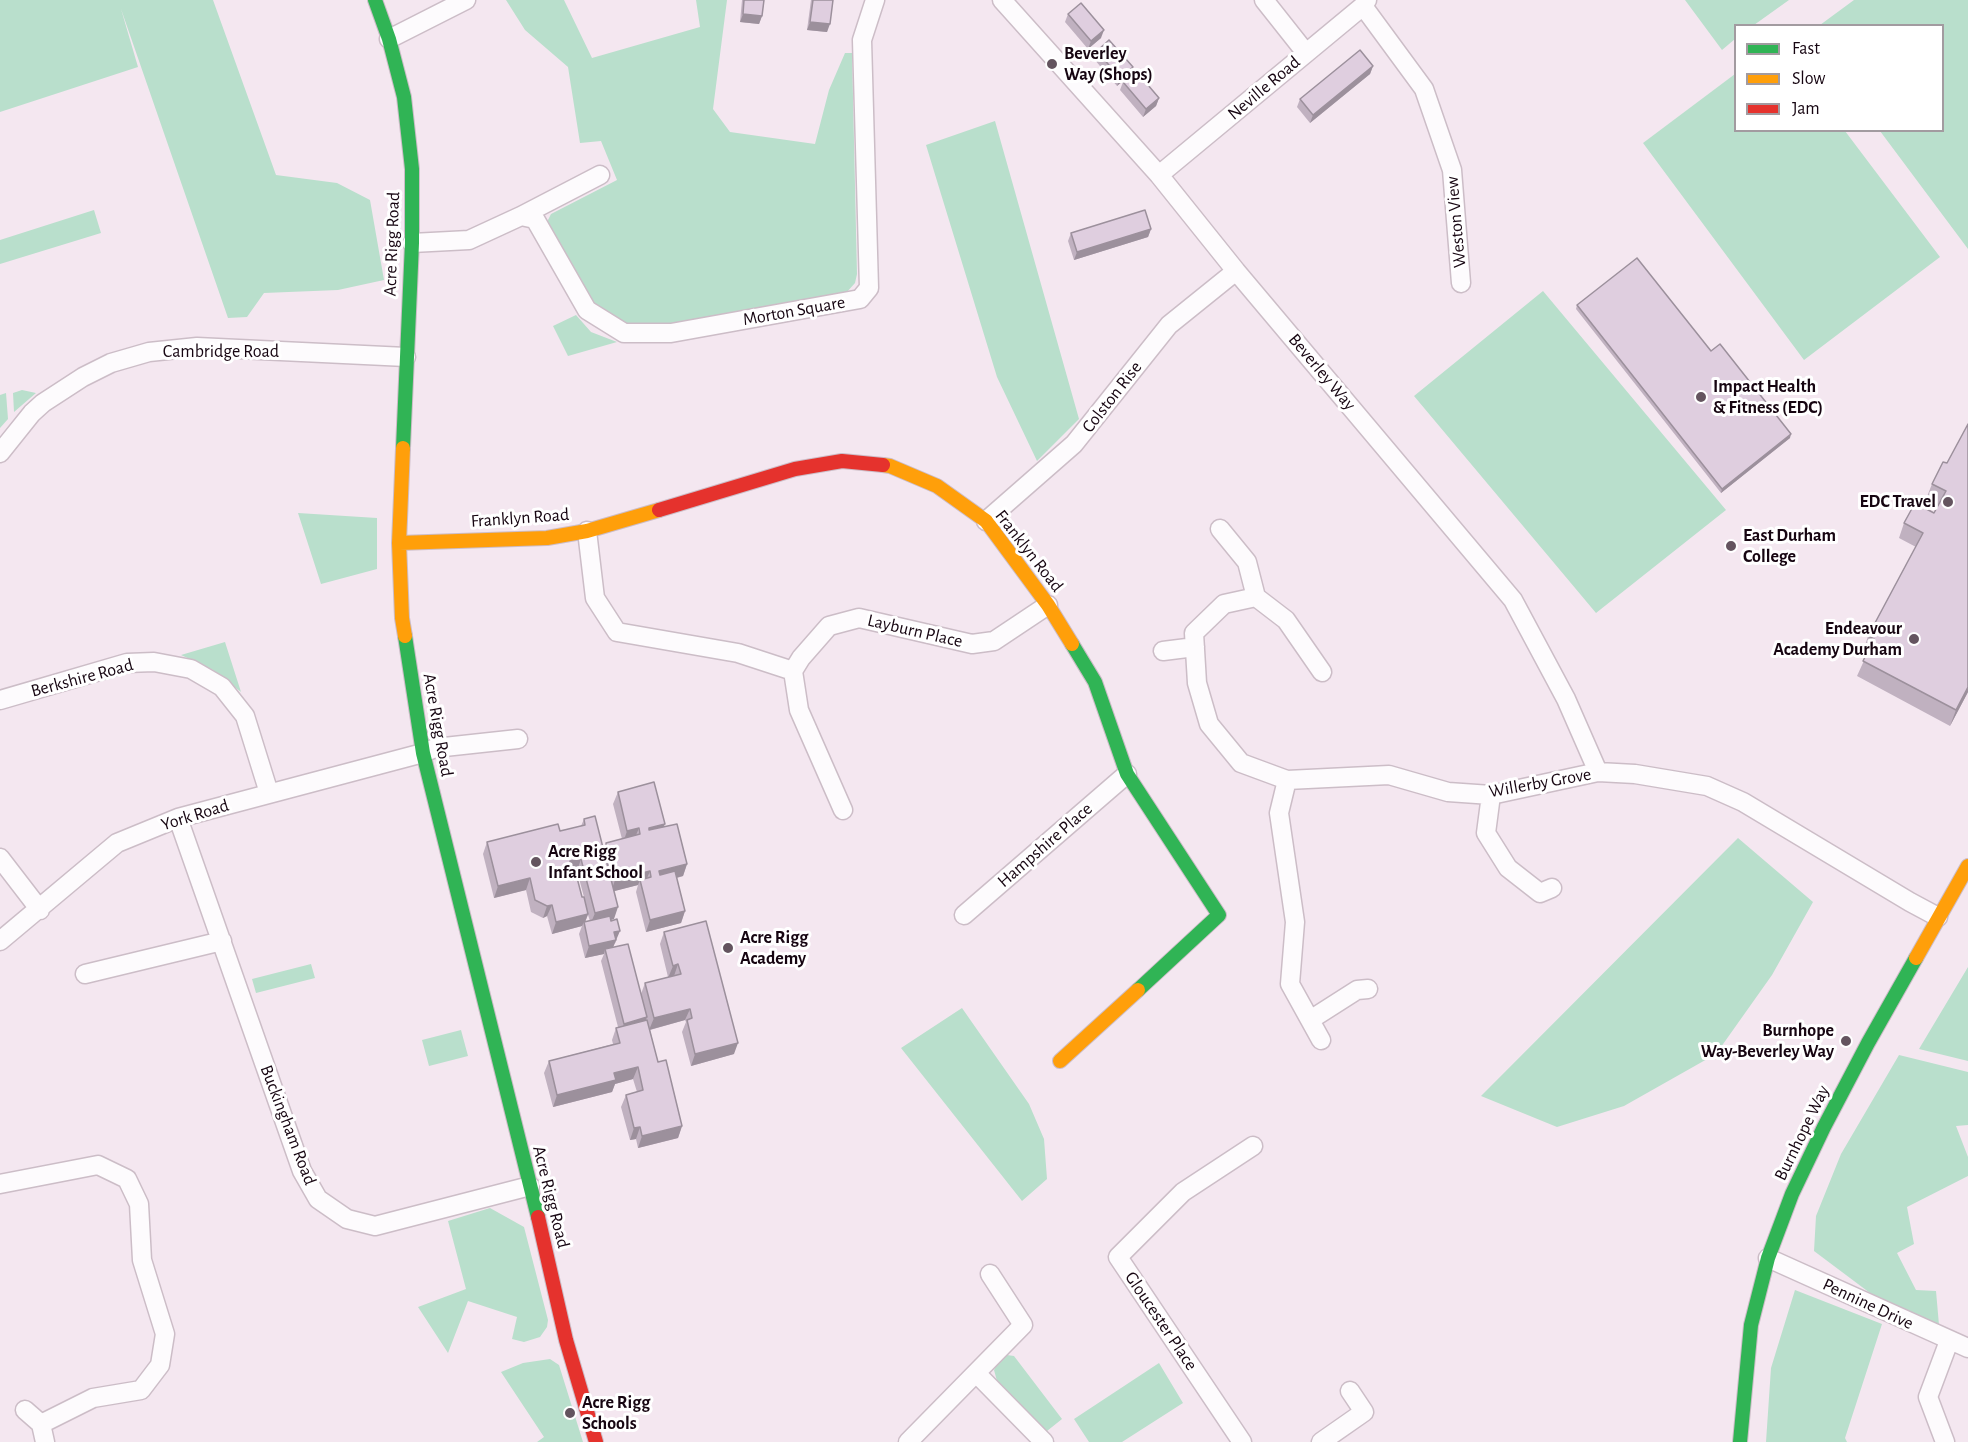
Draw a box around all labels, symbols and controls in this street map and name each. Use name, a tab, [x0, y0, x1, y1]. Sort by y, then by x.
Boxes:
legend	[1734, 24, 1944, 132]
text: Fast	[1792, 40, 1820, 58]
place label: Beverley Way (Shops)	[1064, 43, 1153, 86]
street label: Neville Road	[1223, 51, 1305, 125]
marker: Beverley Way (Shops)	[1045, 57, 1059, 71]
text: Slow	[1792, 70, 1825, 88]
text: Jam	[1792, 100, 1820, 118]
street label: Weston View	[1441, 175, 1471, 269]
street label: Acre Rigg Road	[379, 191, 405, 297]
street label: Morton Square	[741, 291, 847, 331]
street label: Beverley Way	[1284, 329, 1360, 415]
street label: Cambridge Road	[163, 341, 279, 363]
street label: Colston Rise	[1077, 357, 1147, 437]
place label: Impact Health & Fitness (EDC)	[1713, 376, 1823, 418]
marker: Impact Health & Fitness (EDC)	[1694, 390, 1708, 404]
place label: EDC Travel	[1859, 491, 1936, 513]
marker: EDC Travel	[1941, 495, 1955, 509]
street label: Franklyn Road	[470, 504, 570, 532]
street label: Franklyn Road	[990, 506, 1068, 596]
place label: East Durham College	[1743, 525, 1836, 568]
marker: East Durham College	[1724, 539, 1738, 553]
street label: Layburn Place	[865, 610, 965, 652]
place label: Endeavour Academy Durham	[1773, 618, 1902, 660]
marker: Endeavour Academy Durham	[1907, 632, 1921, 646]
street label: Berkshire Road	[28, 654, 136, 702]
street label: Acre Rigg Road	[418, 672, 458, 778]
street label: Willerby Grove	[1487, 763, 1593, 803]
street label: York Road	[158, 794, 232, 836]
street label: Hampshire Place	[993, 798, 1097, 892]
place label: Acre Rigg Infant School	[548, 841, 643, 884]
marker: Acre Rigg Infant School	[529, 855, 543, 869]
place label: Acre Rigg Academy	[740, 927, 808, 970]
marker: Acre Rigg Academy	[721, 941, 735, 955]
place label: Burnhope Way-Beverley Way	[1701, 1020, 1834, 1062]
marker: Burnhope Way-Beverley Way	[1839, 1034, 1853, 1048]
street label: Buckingham Road	[255, 1062, 321, 1188]
street label: Burnhope Way	[1770, 1082, 1834, 1184]
street label: Acre Rigg Road	[528, 1144, 574, 1250]
street label: Gloucester Place	[1120, 1267, 1202, 1375]
street label: Pennine Drive	[1819, 1274, 1917, 1334]
place label: Acre Rigg Schools	[582, 1392, 650, 1434]
marker: Acre Rigg Schools	[563, 1406, 577, 1420]

